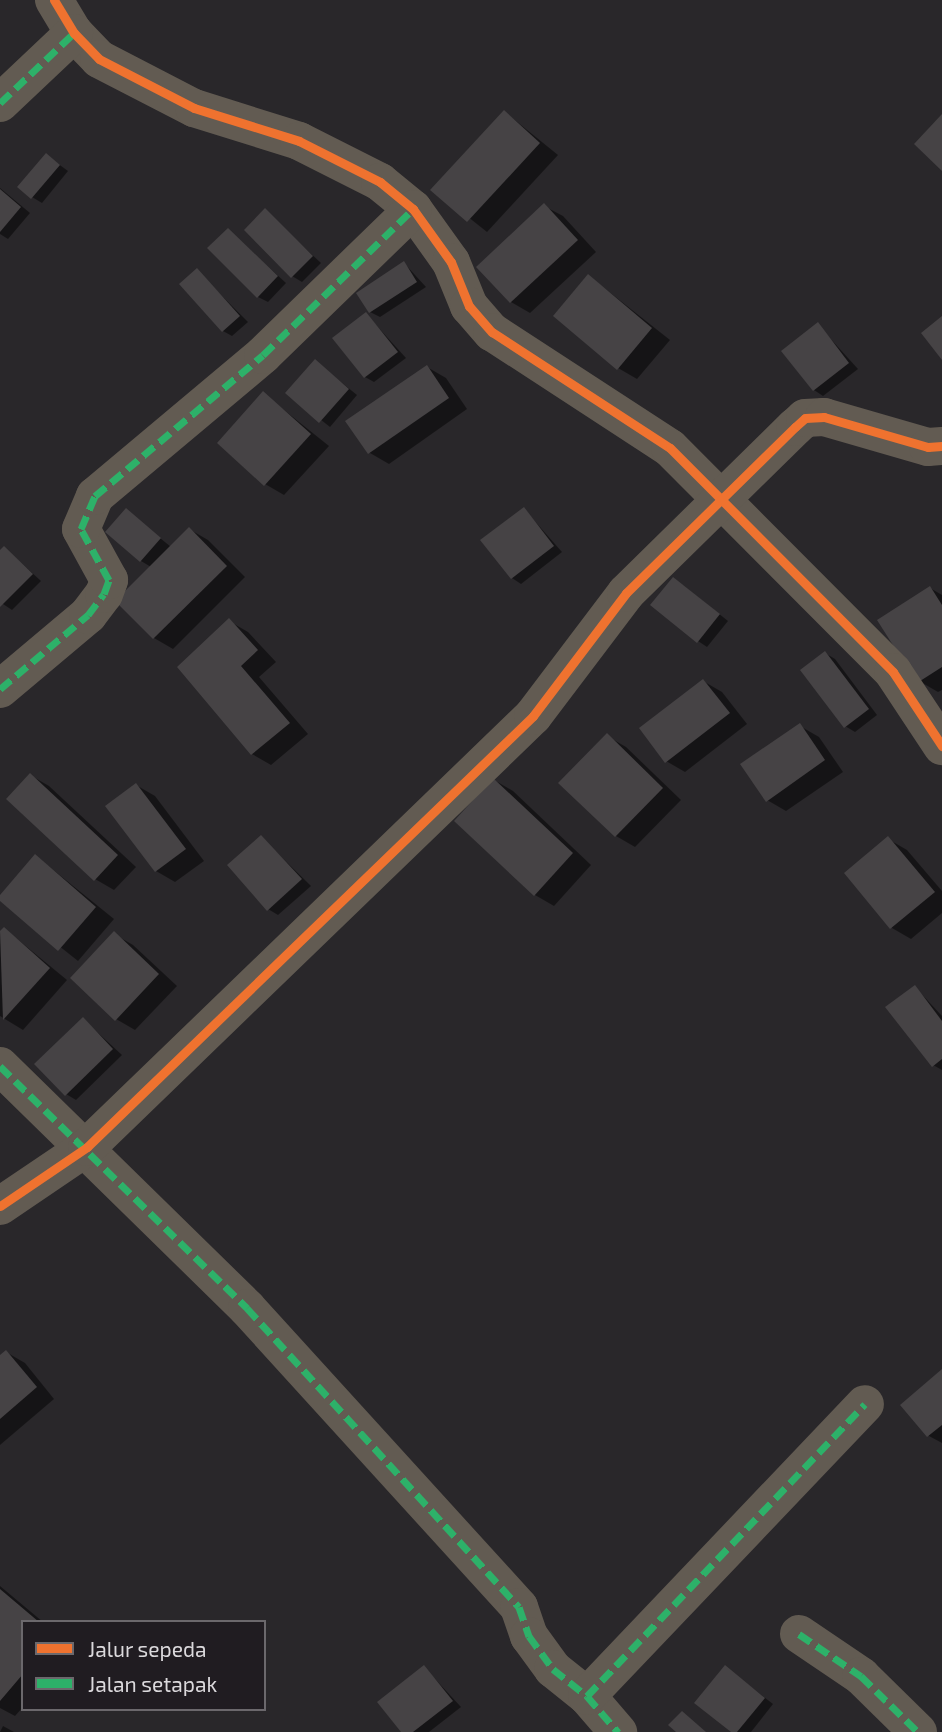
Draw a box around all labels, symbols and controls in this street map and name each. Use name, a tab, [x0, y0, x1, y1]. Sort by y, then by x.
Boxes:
legend	[21, 1620, 266, 1711]
text: Jalur sepeda	[88, 1636, 207, 1661]
text: Jalan setapak	[88, 1671, 217, 1696]

